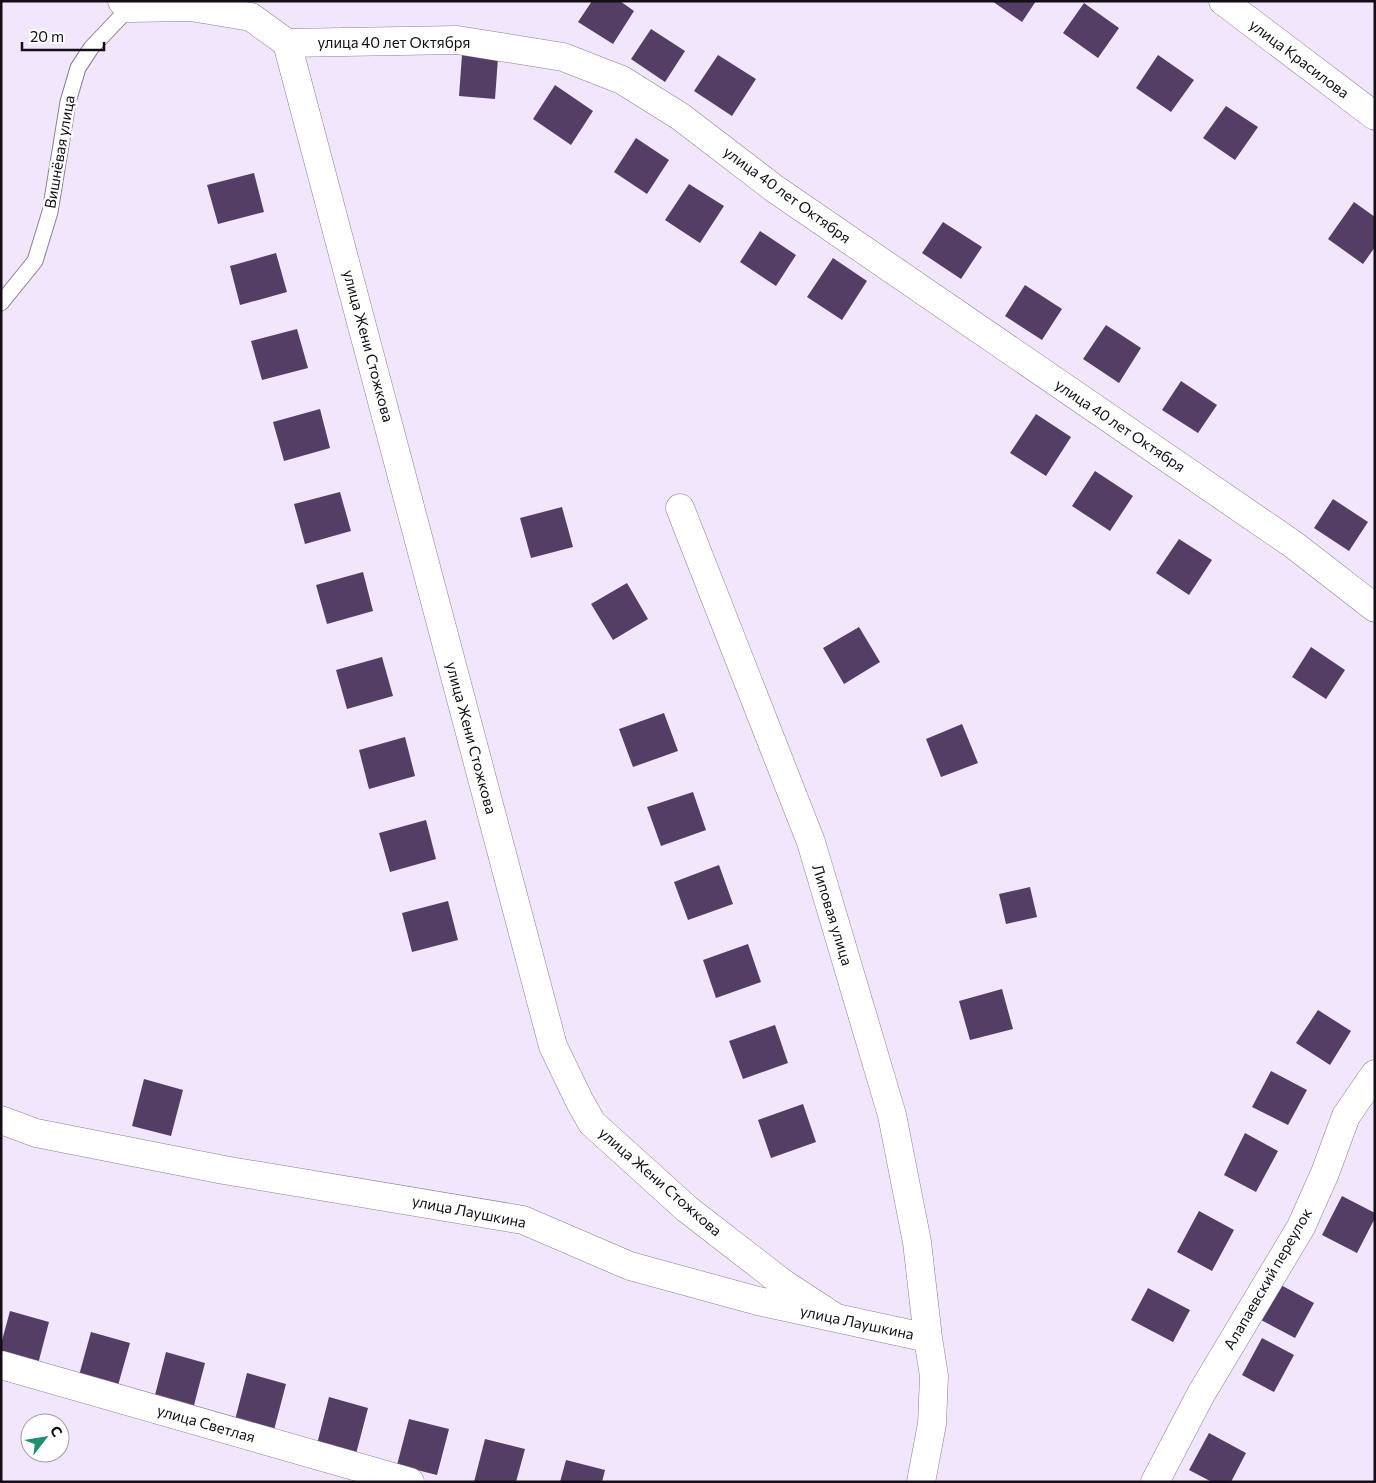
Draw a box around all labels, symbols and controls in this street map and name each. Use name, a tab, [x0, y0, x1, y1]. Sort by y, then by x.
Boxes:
street label: улица Красилова	[1246, 15, 1353, 101]
scale bar	[22, 20, 105, 52]
text: 20 m	[30, 27, 64, 45]
street label: улица 40 лет Октября	[317, 33, 471, 51]
street label: Вишнёвая улица	[40, 94, 78, 210]
street label: улица 40 лет Октября	[720, 142, 855, 246]
street label: улица Жени Стожкова	[340, 268, 398, 424]
street label: улица 40 лет Октября	[1052, 375, 1189, 475]
street label: улица Жени Стожкова	[443, 660, 501, 816]
street label: Липовая улица	[809, 862, 857, 968]
street label: улица Жени Стожкова	[596, 1123, 726, 1239]
street label: улица Лаушкина	[411, 1191, 528, 1231]
street label: Алапаевский переулок	[1219, 1205, 1315, 1352]
street label: улица Лаушкина	[799, 1301, 916, 1343]
street label: улица Светлая	[155, 1400, 257, 1446]
north arrow	[20, 1413, 70, 1463]
text: С	[47, 1423, 66, 1440]

